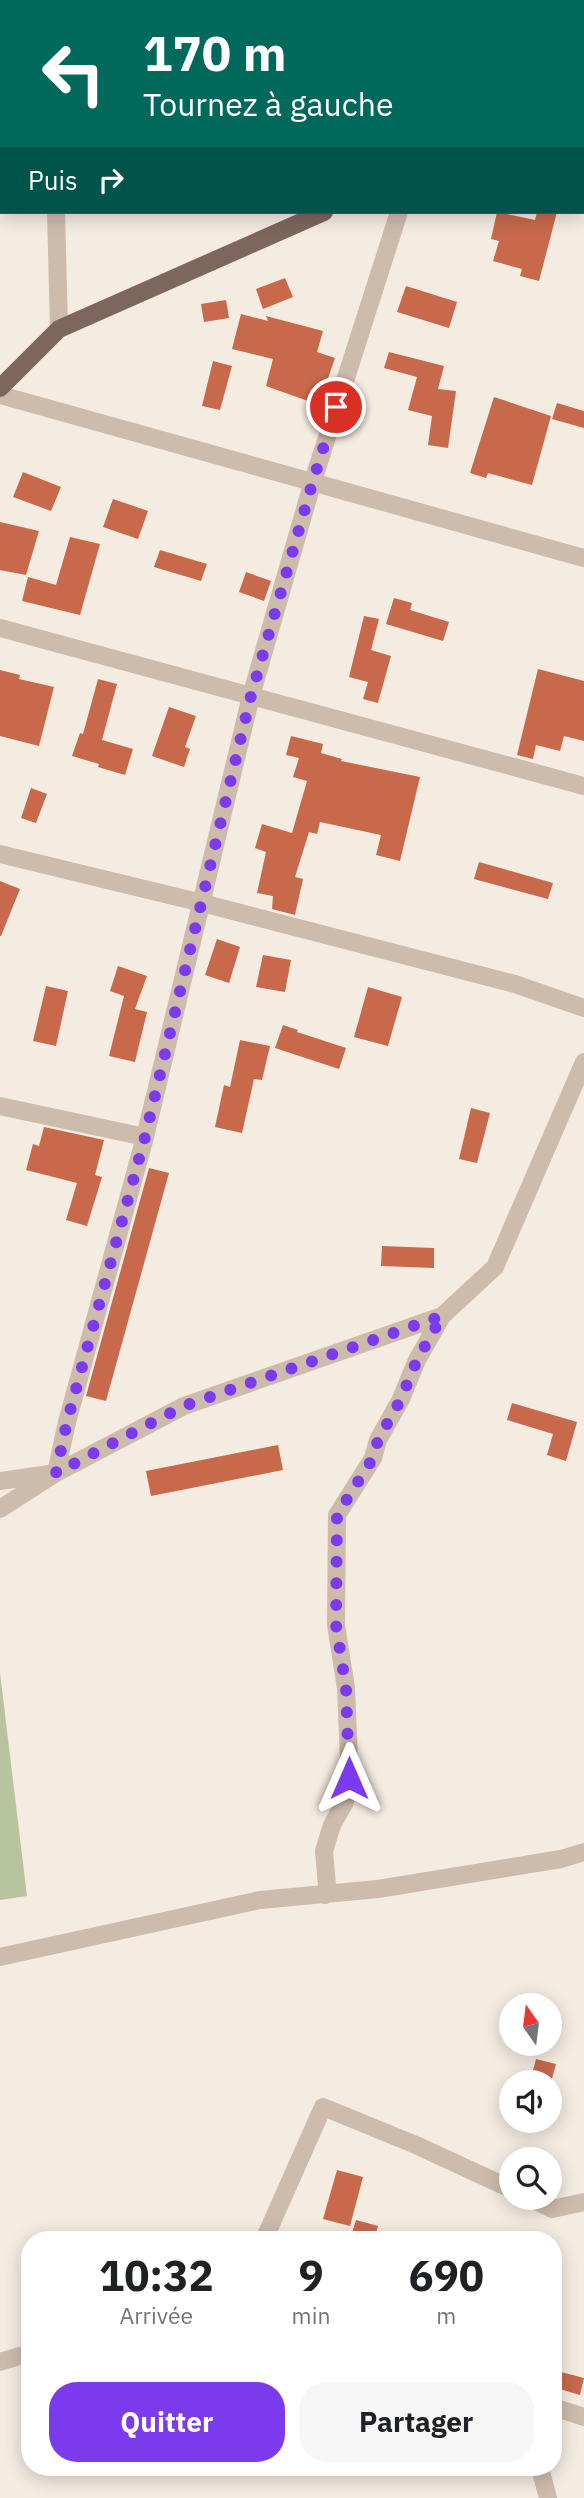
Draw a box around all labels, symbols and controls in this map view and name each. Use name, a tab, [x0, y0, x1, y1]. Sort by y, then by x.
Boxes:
text: 170 m	[143, 21, 287, 84]
icon: left	[28, 28, 119, 119]
text: Tournez à gauche	[143, 83, 394, 125]
icon: right	[92, 161, 130, 199]
text: Puis	[28, 163, 78, 197]
pin	[306, 377, 366, 437]
icon: arrive	[317, 388, 355, 426]
position arrow	[312, 1741, 386, 1815]
north arrow	[499, 1993, 562, 2056]
map controls	[499, 1993, 562, 2210]
button: sound	[499, 2070, 562, 2133]
button: search	[499, 2147, 562, 2210]
text: 10:32	[99, 2248, 214, 2303]
text: 9	[298, 2248, 324, 2303]
text: 690	[408, 2248, 484, 2303]
text: Arrivée	[119, 2300, 193, 2330]
text: min	[292, 2300, 330, 2330]
text: m	[436, 2300, 456, 2330]
button: Quitter	[49, 2382, 285, 2462]
button: Partager	[299, 2382, 534, 2462]

